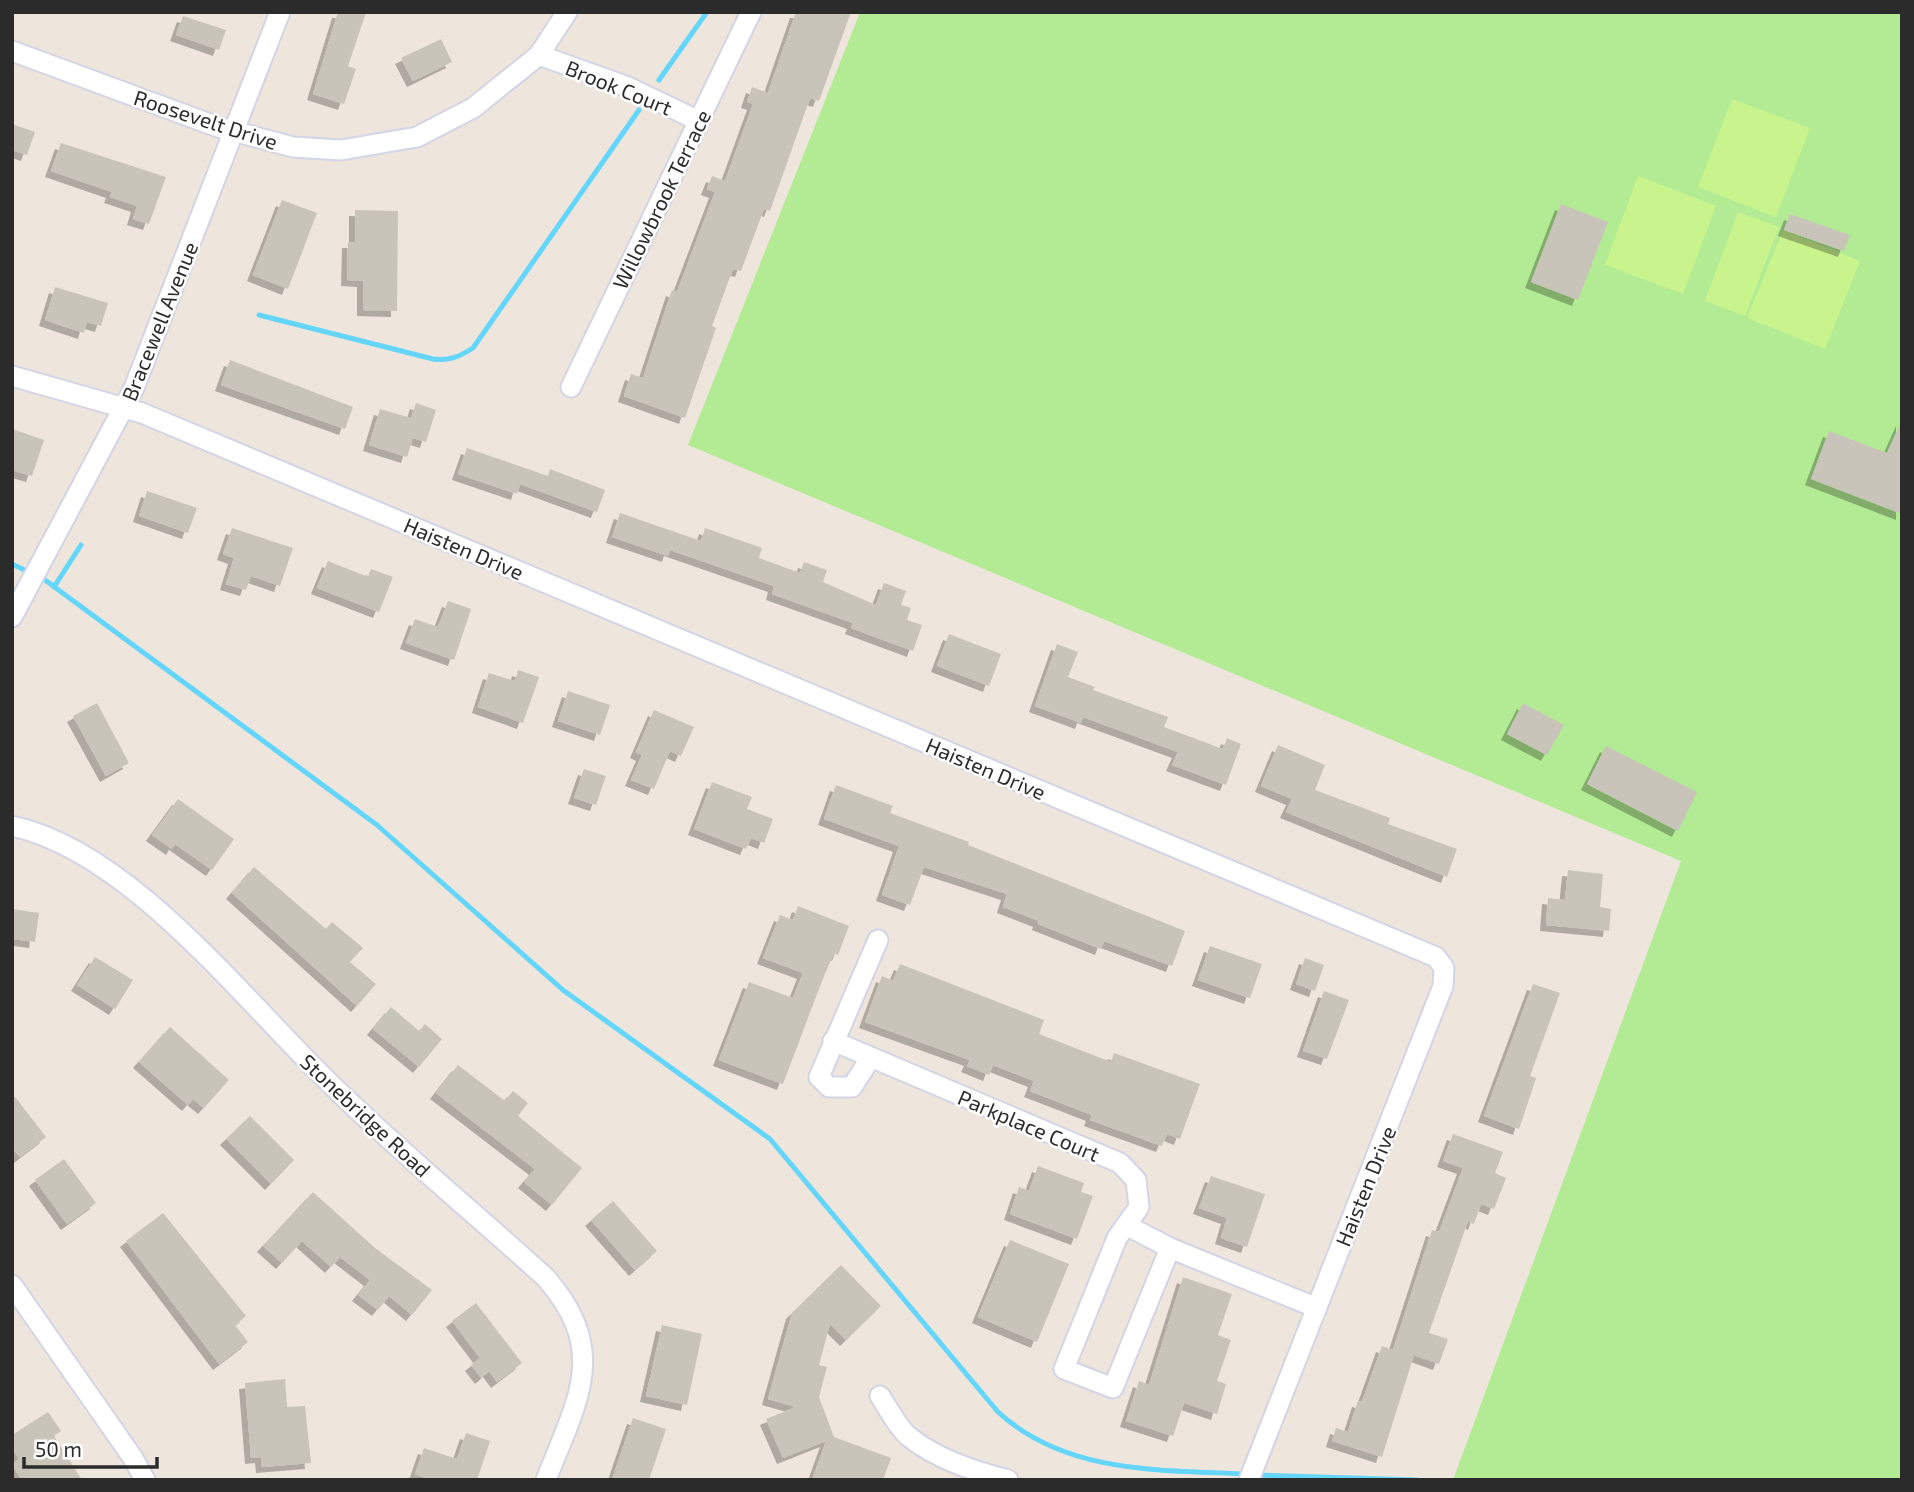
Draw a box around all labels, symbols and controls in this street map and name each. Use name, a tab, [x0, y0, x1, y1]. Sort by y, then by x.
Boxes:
street label: Brook Court	[562, 54, 676, 120]
street label: Roosevelt Drive	[131, 84, 281, 154]
street label: Willowbrook Terrace	[607, 105, 715, 293]
street label: Bracewell Avenue	[116, 238, 202, 404]
street label: Haisten Drive	[400, 512, 528, 584]
street label: Haisten Drive	[922, 732, 1050, 804]
street label: Stonebridge Road	[296, 1048, 436, 1182]
street label: Parkplace Court	[955, 1084, 1103, 1166]
street label: Haisten Drive	[1330, 1122, 1400, 1250]
scale bar	[24, 1426, 158, 1470]
text: 50 m	[35, 1436, 82, 1461]

